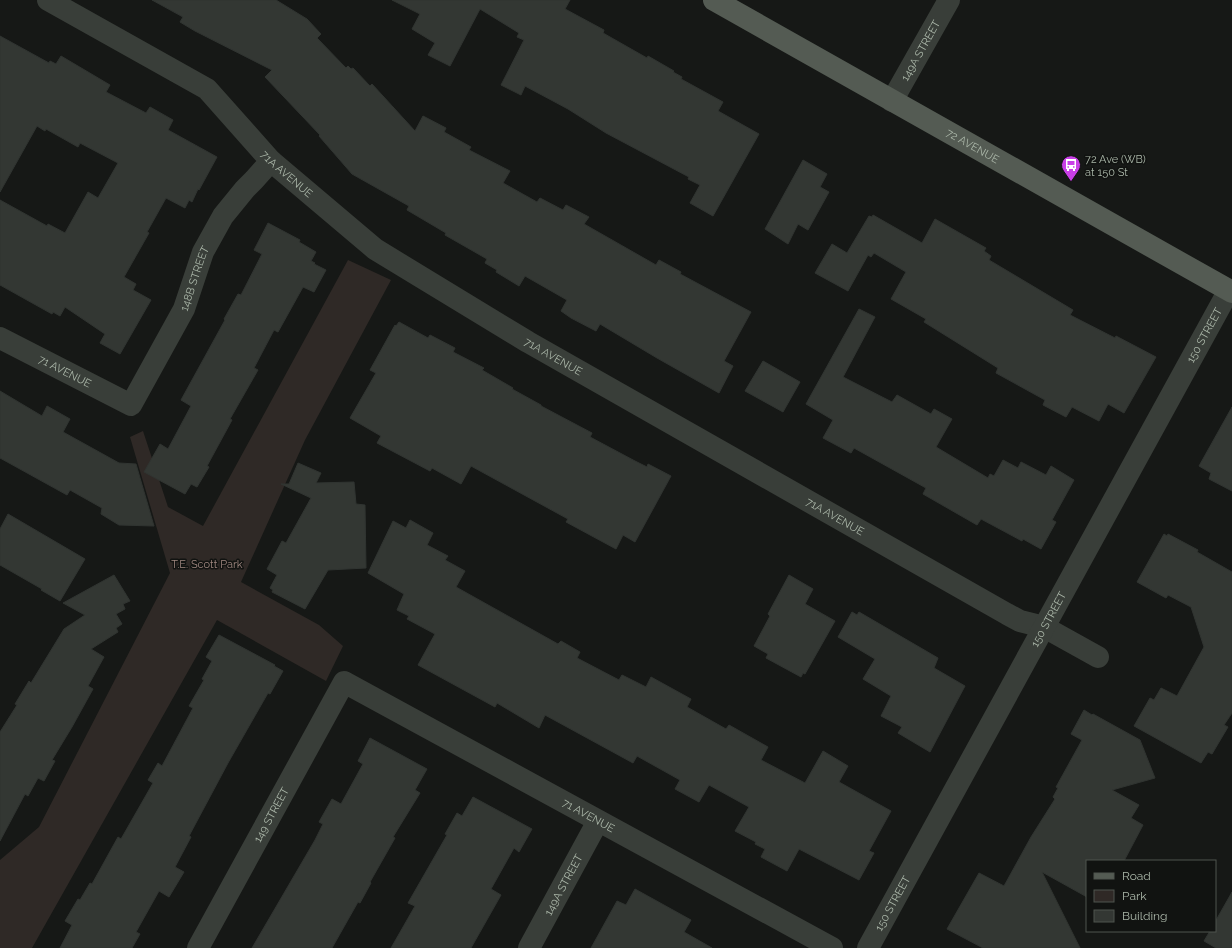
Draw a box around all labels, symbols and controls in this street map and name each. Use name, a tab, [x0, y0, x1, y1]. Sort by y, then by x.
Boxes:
street label: 149A STREET	[898, 18, 943, 83]
street label: 72 AVENUE	[944, 126, 1002, 166]
street label: 71A AVENUE	[258, 148, 316, 200]
place label: 72 Ave (WB) at 150 St	[1085, 153, 1146, 179]
bus stop icon: 72 Ave (WB) at 150 St	[1060, 154, 1082, 182]
street label: 148B STREET	[177, 243, 212, 313]
street label: 150 STREET	[1184, 305, 1225, 365]
street label: 71A AVENUE	[522, 335, 585, 378]
street label: 71 AVENUE	[36, 352, 94, 390]
street label: 71A AVENUE	[804, 495, 867, 538]
park label: T.E. Scott Park	[171, 558, 243, 571]
street label: 150 STREET	[1028, 589, 1069, 649]
street label: 149 STREET	[251, 785, 292, 844]
street label: 71 AVENUE	[560, 796, 617, 835]
street label: 149A STREET	[541, 852, 585, 918]
legend	[1086, 860, 1216, 932]
text: Road	[1122, 869, 1151, 883]
street label: 150 STREET	[872, 873, 913, 933]
text: Park	[1122, 889, 1147, 903]
text: Building	[1122, 909, 1168, 923]

